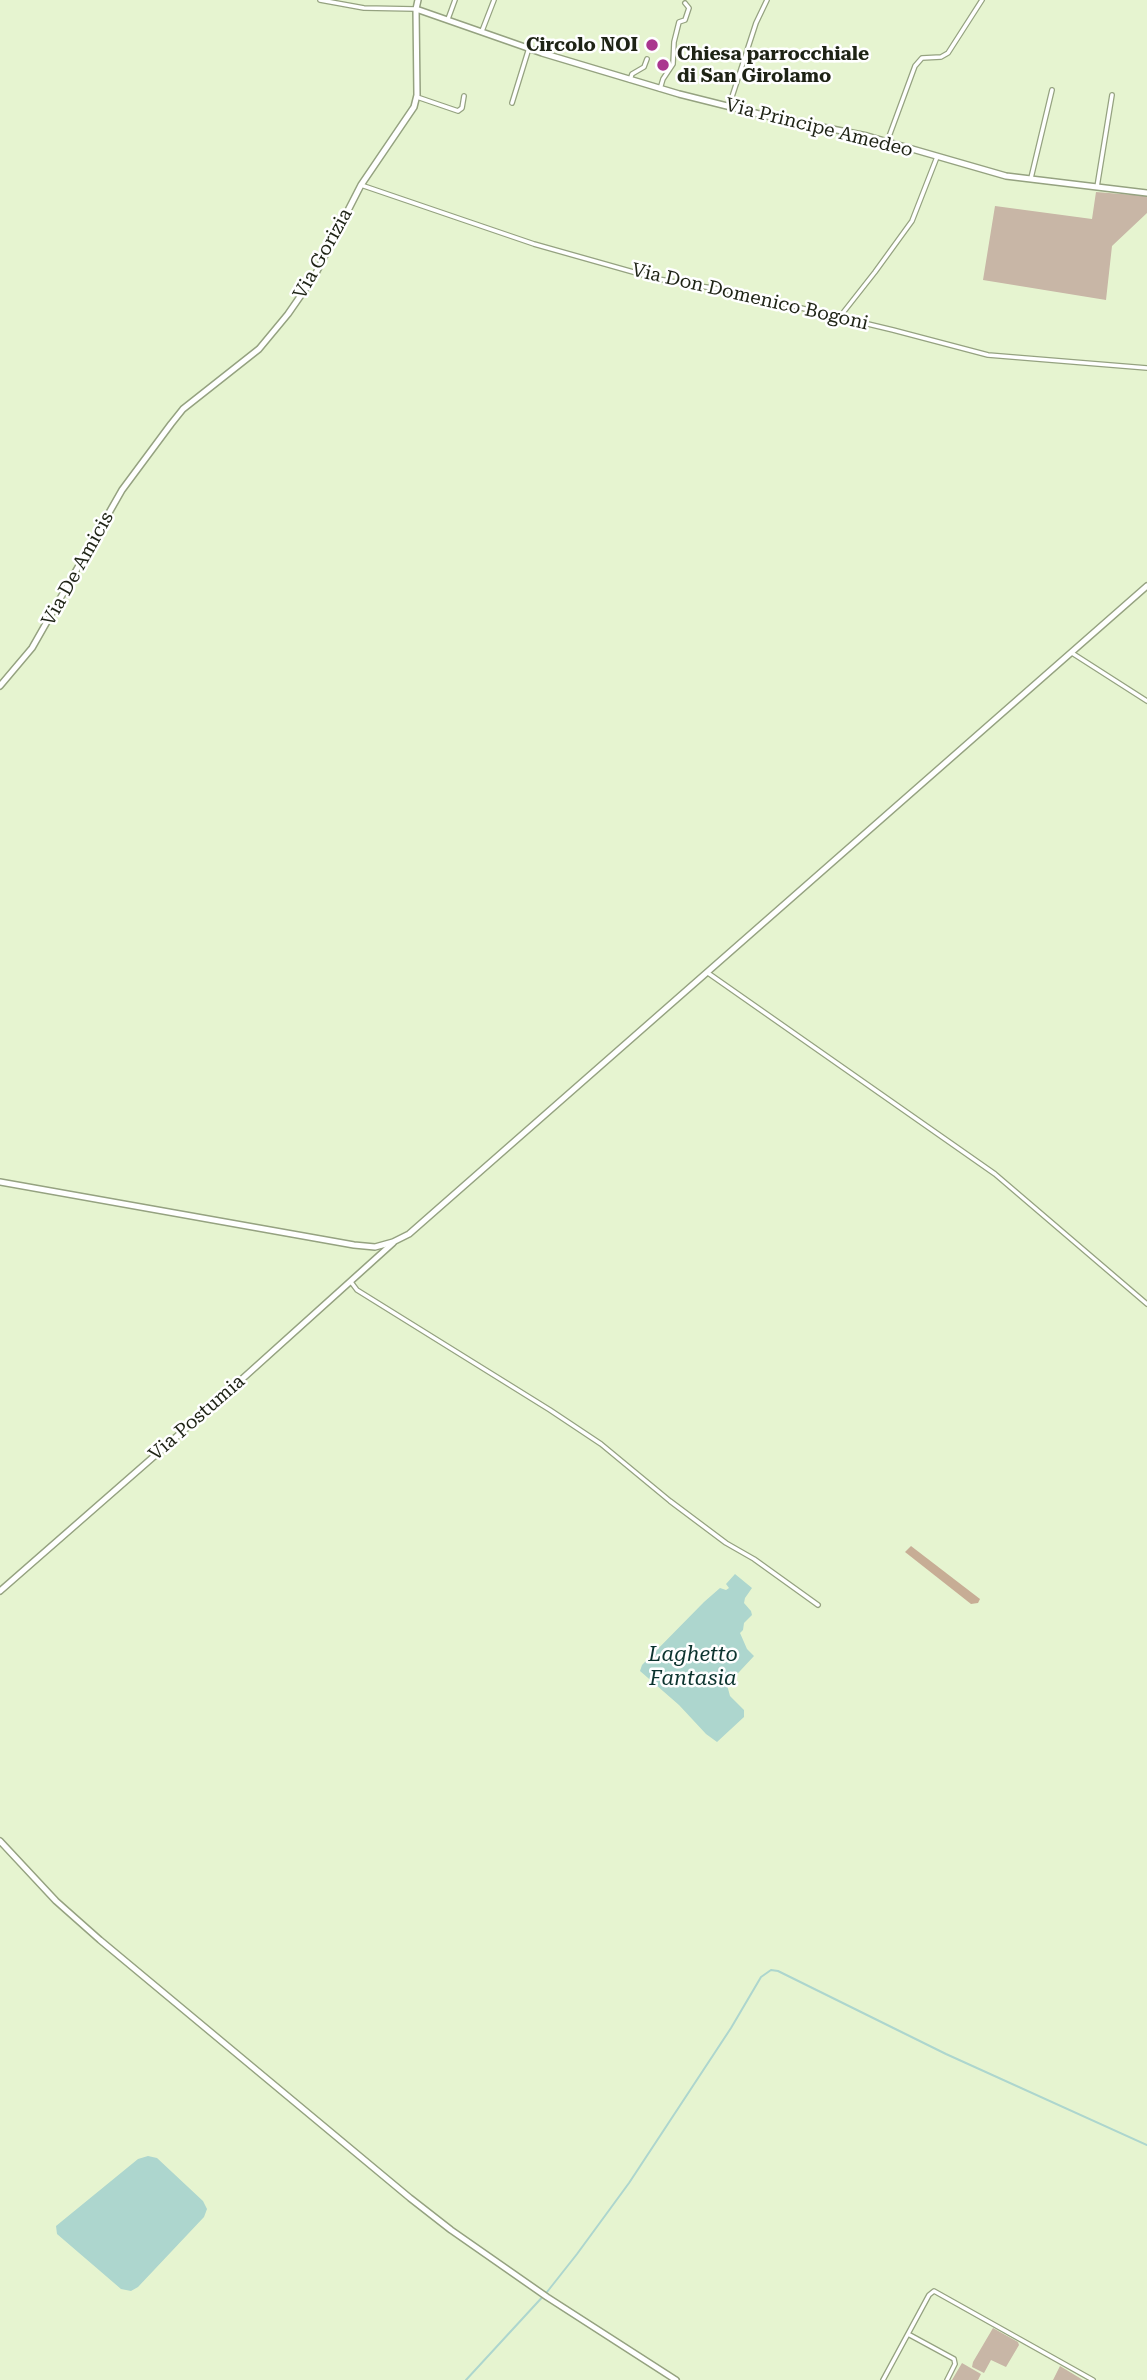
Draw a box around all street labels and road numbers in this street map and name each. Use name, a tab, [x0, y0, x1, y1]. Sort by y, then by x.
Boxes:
street label: Via Principe Amedeo	[723, 94, 915, 162]
street label: Via Gorizia	[289, 205, 357, 303]
street label: Via Don Domenico Bogoni	[629, 259, 871, 335]
street label: Via De Amicis	[37, 508, 119, 630]
street label: Via Postumia	[144, 1370, 250, 1466]

